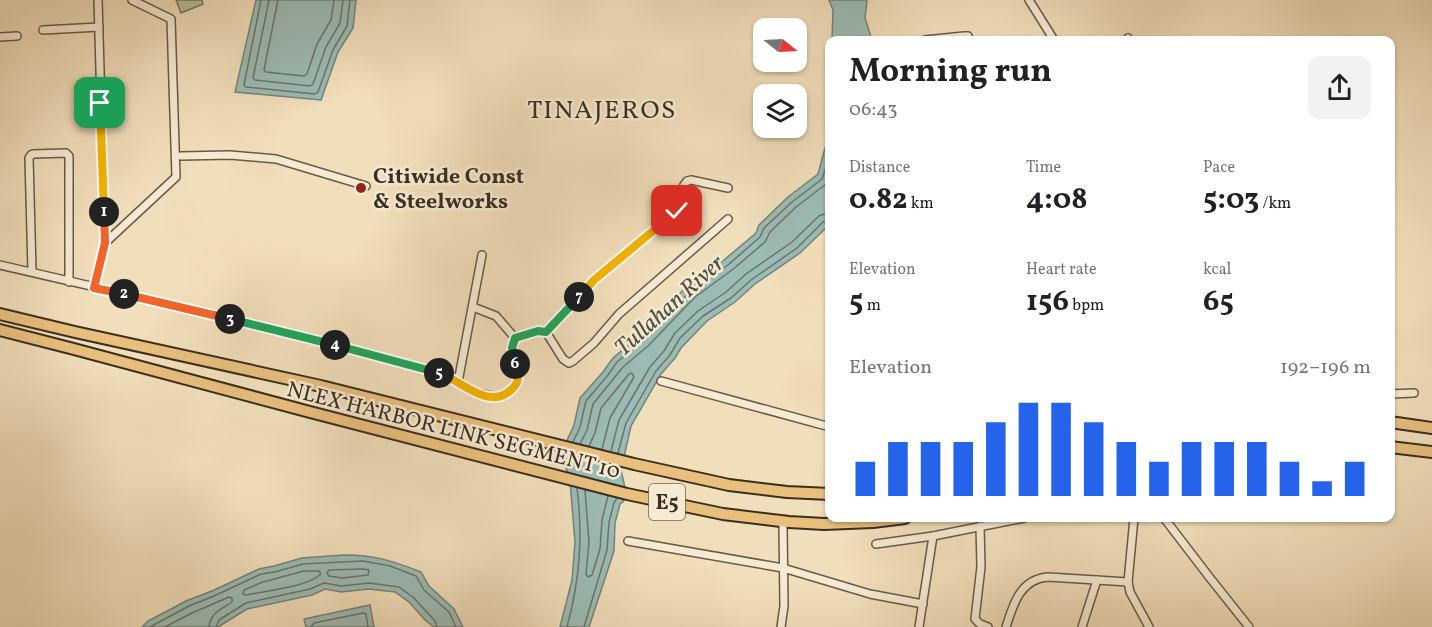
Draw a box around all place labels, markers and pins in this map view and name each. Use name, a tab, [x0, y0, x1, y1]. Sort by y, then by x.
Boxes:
pin	[74, 77, 125, 128]
place label: Citiwide Const & Steelworks	[373, 162, 524, 218]
marker: Citiwide Const & Steelworks	[354, 181, 368, 195]
pin	[651, 185, 702, 236]
pin: 1	[89, 197, 119, 227]
pin: 2	[109, 279, 139, 309]
pin: 7	[564, 282, 594, 312]
pin: 3	[215, 304, 245, 334]
pin: 4	[320, 330, 350, 360]
pin: 6	[500, 349, 530, 379]
pin: 5	[424, 358, 454, 388]

